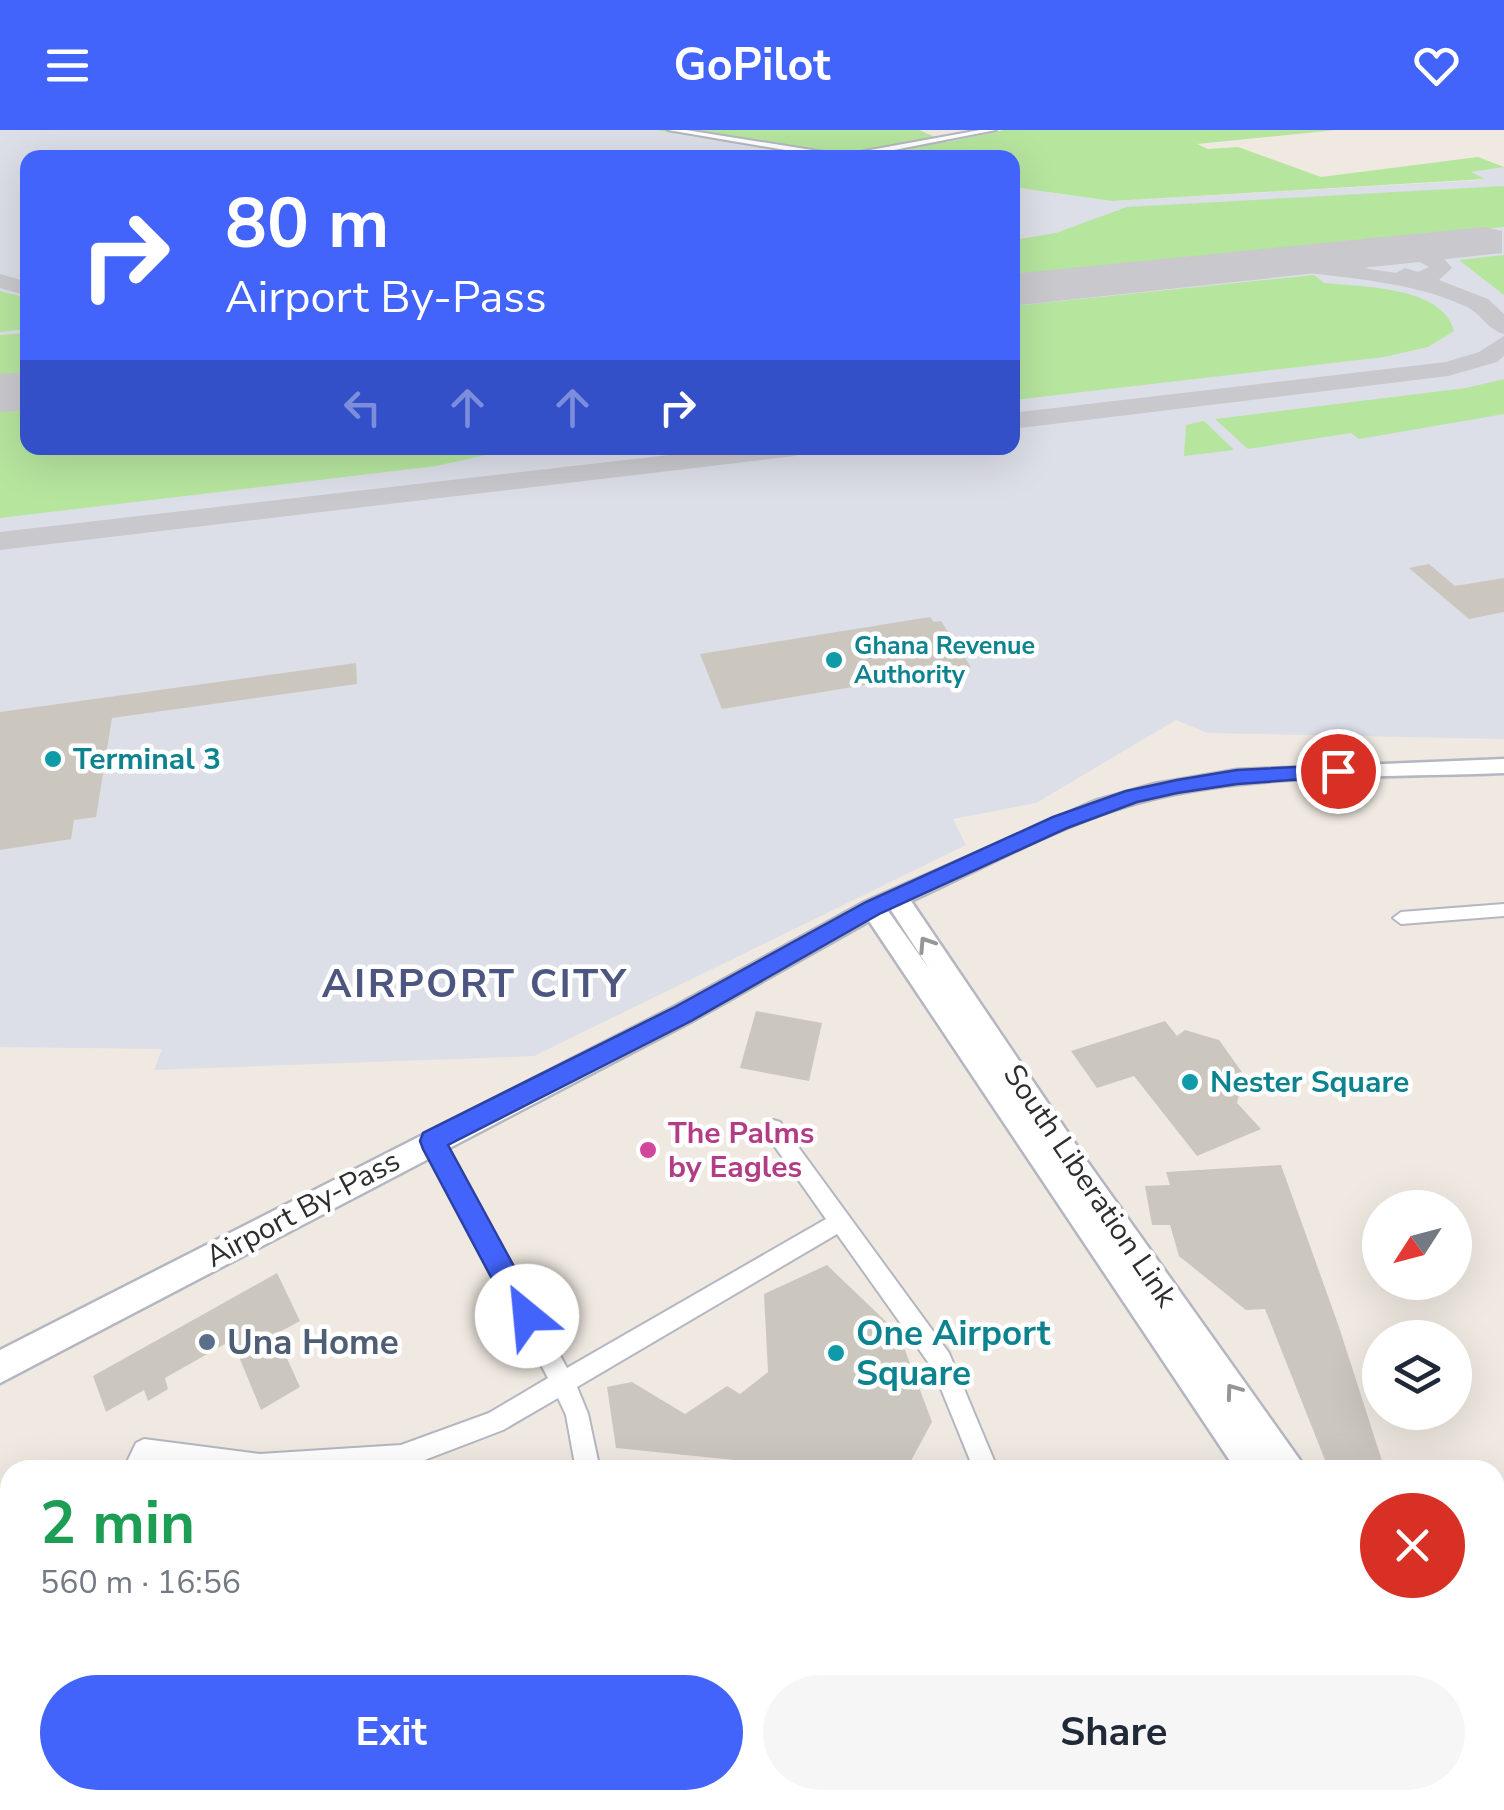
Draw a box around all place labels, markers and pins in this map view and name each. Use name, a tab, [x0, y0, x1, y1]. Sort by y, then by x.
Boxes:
place label: Ghana Revenue Authority	[854, 629, 1035, 692]
marker: Ghana Revenue Authority	[823, 649, 845, 671]
pin	[1296, 729, 1381, 814]
place label: Terminal 3	[73, 739, 221, 780]
marker: Terminal 3	[42, 748, 64, 770]
place label: Nester Square	[1210, 1062, 1409, 1103]
marker: Nester Square	[1179, 1071, 1201, 1093]
place label: The Palms by Eagles	[668, 1113, 814, 1188]
marker: The Palms by Eagles	[637, 1139, 659, 1161]
place label: One Airport Square	[856, 1310, 1051, 1397]
place label: Una Home	[227, 1319, 399, 1366]
marker: Una Home	[196, 1331, 218, 1353]
marker: One Airport Square	[825, 1342, 847, 1364]

